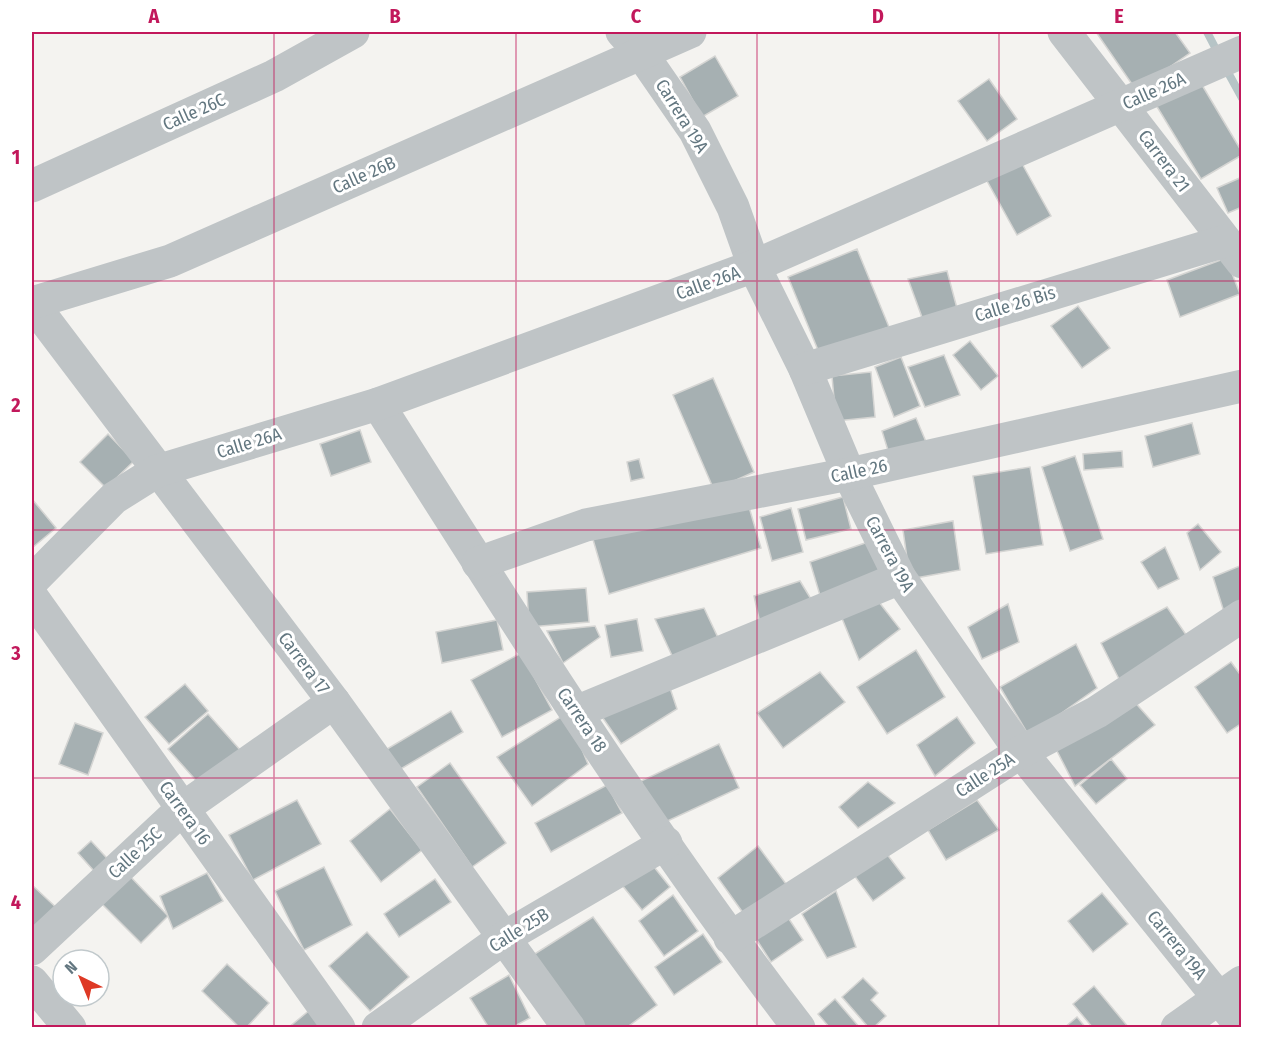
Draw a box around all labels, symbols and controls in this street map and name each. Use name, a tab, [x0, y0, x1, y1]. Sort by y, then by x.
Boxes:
text: A	[148, 4, 161, 28]
text: B	[389, 4, 401, 28]
text: C	[631, 4, 642, 28]
text: D	[872, 4, 884, 28]
text: E	[1114, 4, 1124, 28]
street label: Calle 26A	[1119, 67, 1189, 115]
street label: Carrera 19A	[651, 75, 713, 157]
street label: Calle 26C	[159, 88, 229, 136]
street label: Carrera 21	[1134, 126, 1194, 196]
text: 1	[12, 145, 20, 169]
street label: Calle 26B	[329, 151, 399, 199]
street label: Calle 26A	[673, 261, 743, 305]
street label: Calle 26 Bis	[972, 281, 1058, 327]
text: 2	[10, 393, 21, 417]
street label: Calle 26A	[214, 423, 285, 463]
street label: Calle 26	[829, 454, 889, 488]
street label: Carrera 19A	[861, 512, 919, 596]
street label: Carrera 17	[274, 628, 334, 698]
text: 3	[10, 641, 21, 665]
street label: Carrera 18	[552, 683, 612, 757]
street label: Calle 25A	[951, 748, 1019, 802]
street label: Carrera 16	[155, 777, 216, 849]
street label: Calle 25C	[104, 823, 166, 883]
text: 4	[11, 890, 21, 914]
street label: Calle 25B	[485, 903, 553, 957]
street label: Carrera 19A	[1142, 906, 1212, 984]
north arrow	[51, 948, 111, 1008]
text: N	[61, 957, 81, 978]

